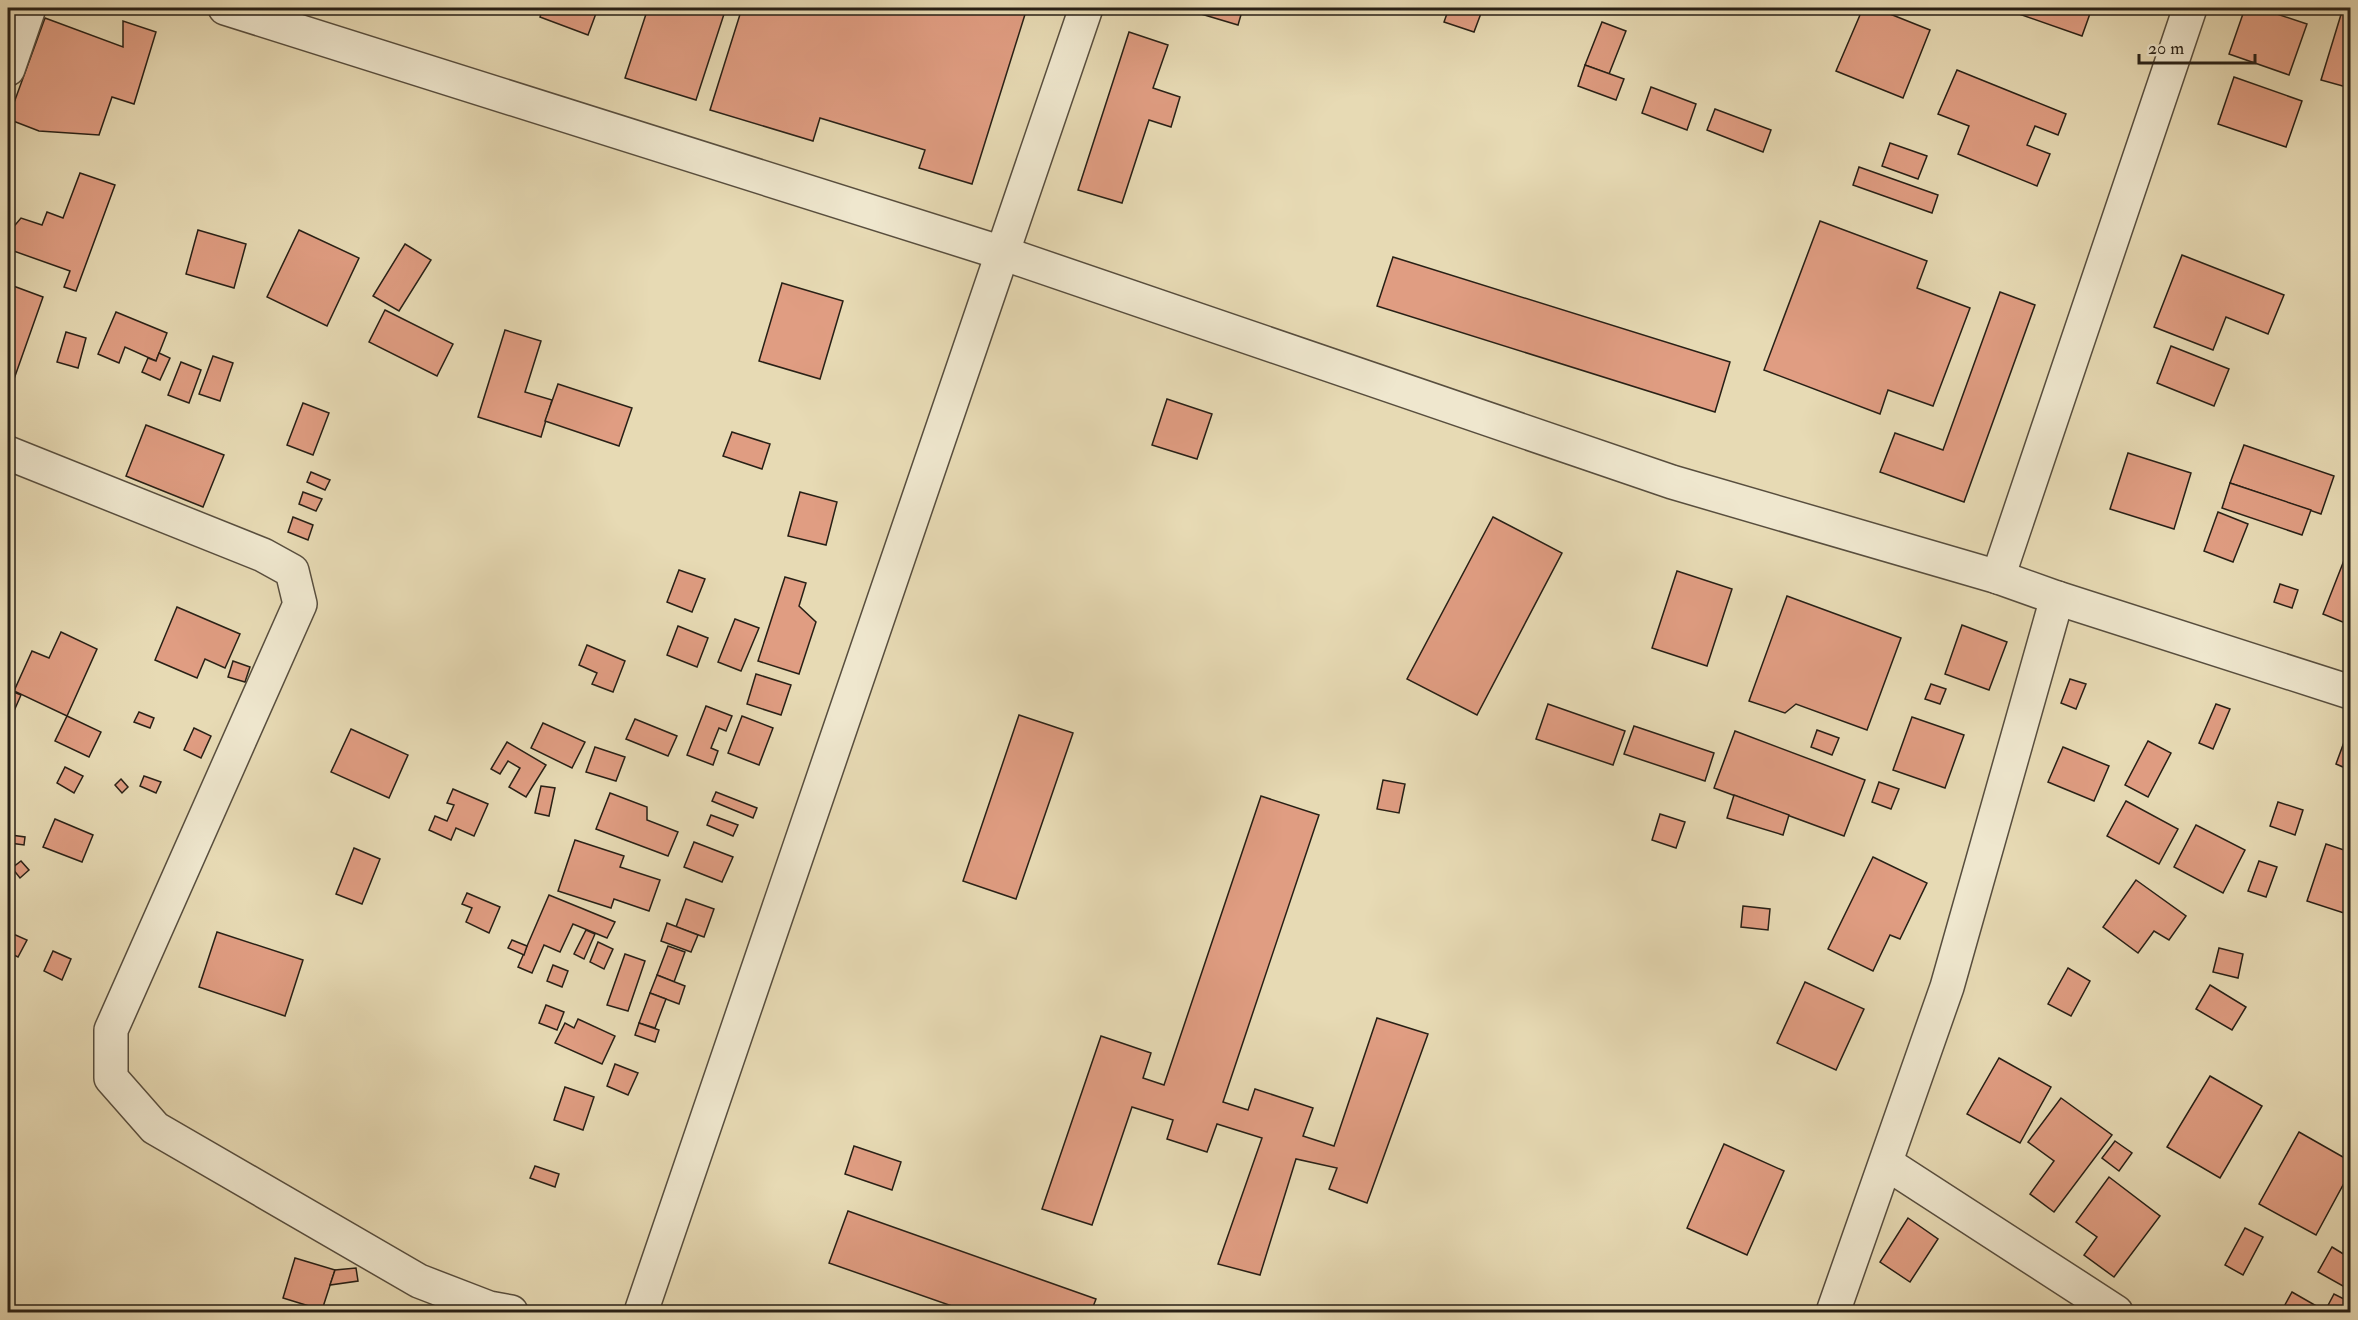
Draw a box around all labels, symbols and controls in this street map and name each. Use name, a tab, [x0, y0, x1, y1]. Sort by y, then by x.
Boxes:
scale bar	[2139, 27, 2254, 65]
text: 20 m	[2148, 37, 2184, 60]

